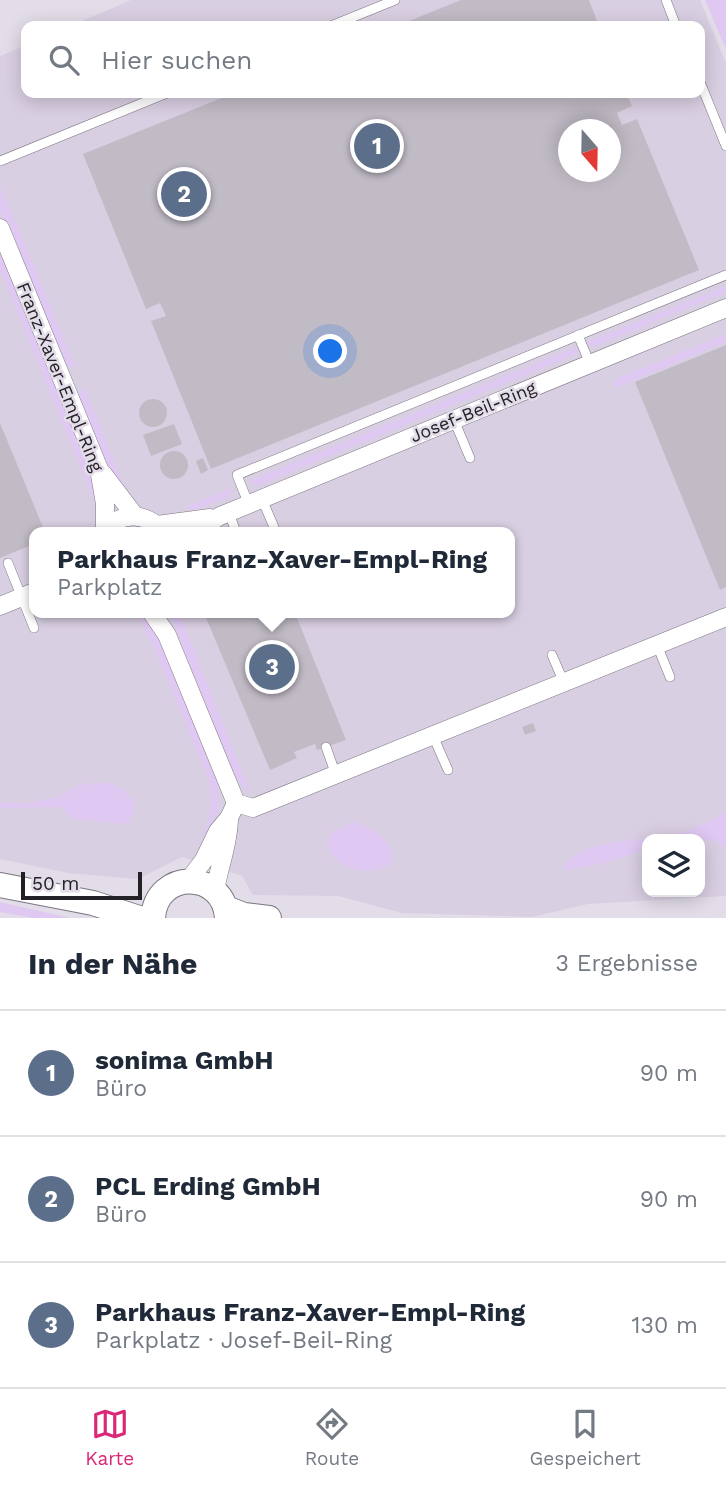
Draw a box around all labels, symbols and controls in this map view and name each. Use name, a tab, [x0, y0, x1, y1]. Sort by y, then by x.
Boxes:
search box	[21, 21, 705, 98]
icon: search	[45, 41, 83, 79]
text: Hier suchen	[101, 45, 252, 75]
north arrow	[558, 119, 621, 182]
pin: 1	[354, 120, 400, 172]
pin: 2	[161, 168, 207, 220]
street label: Franz-Xaver-Empl-Ring	[13, 279, 108, 475]
your location	[313, 334, 347, 368]
street label: Josef-Beil-Ring	[407, 377, 539, 446]
popup	[29, 527, 515, 618]
text: Parkhaus Franz-Xaver-Empl-Ring	[57, 544, 487, 574]
text: Parkplatz	[57, 574, 162, 601]
pin: 3	[249, 641, 295, 693]
map controls	[642, 834, 705, 897]
button: layers	[642, 834, 705, 897]
scale bar	[21, 869, 142, 901]
text: 50 m	[32, 872, 79, 895]
text: In der Nähe	[28, 946, 197, 981]
text: 3 Ergebnisse	[555, 950, 698, 977]
text: sonima GmbH	[95, 1045, 274, 1075]
text: 1	[46, 1060, 56, 1087]
text: 90 m	[640, 1060, 698, 1087]
text: Büro	[95, 1075, 147, 1102]
text: PCL Erding GmbH	[95, 1171, 321, 1201]
text: 2	[44, 1186, 58, 1213]
text: 90 m	[640, 1186, 698, 1213]
text: Büro	[95, 1201, 147, 1228]
text: Parkhaus Franz-Xaver-Empl-Ring	[95, 1297, 525, 1327]
text: 3	[44, 1312, 58, 1339]
text: 130 m	[632, 1312, 698, 1339]
text: Parkplatz · Josef-Beil-Ring	[95, 1327, 392, 1354]
tab: Karte	[85, 1405, 134, 1470]
tab: Route	[305, 1405, 359, 1470]
tab: Gespeichert	[530, 1405, 641, 1470]

